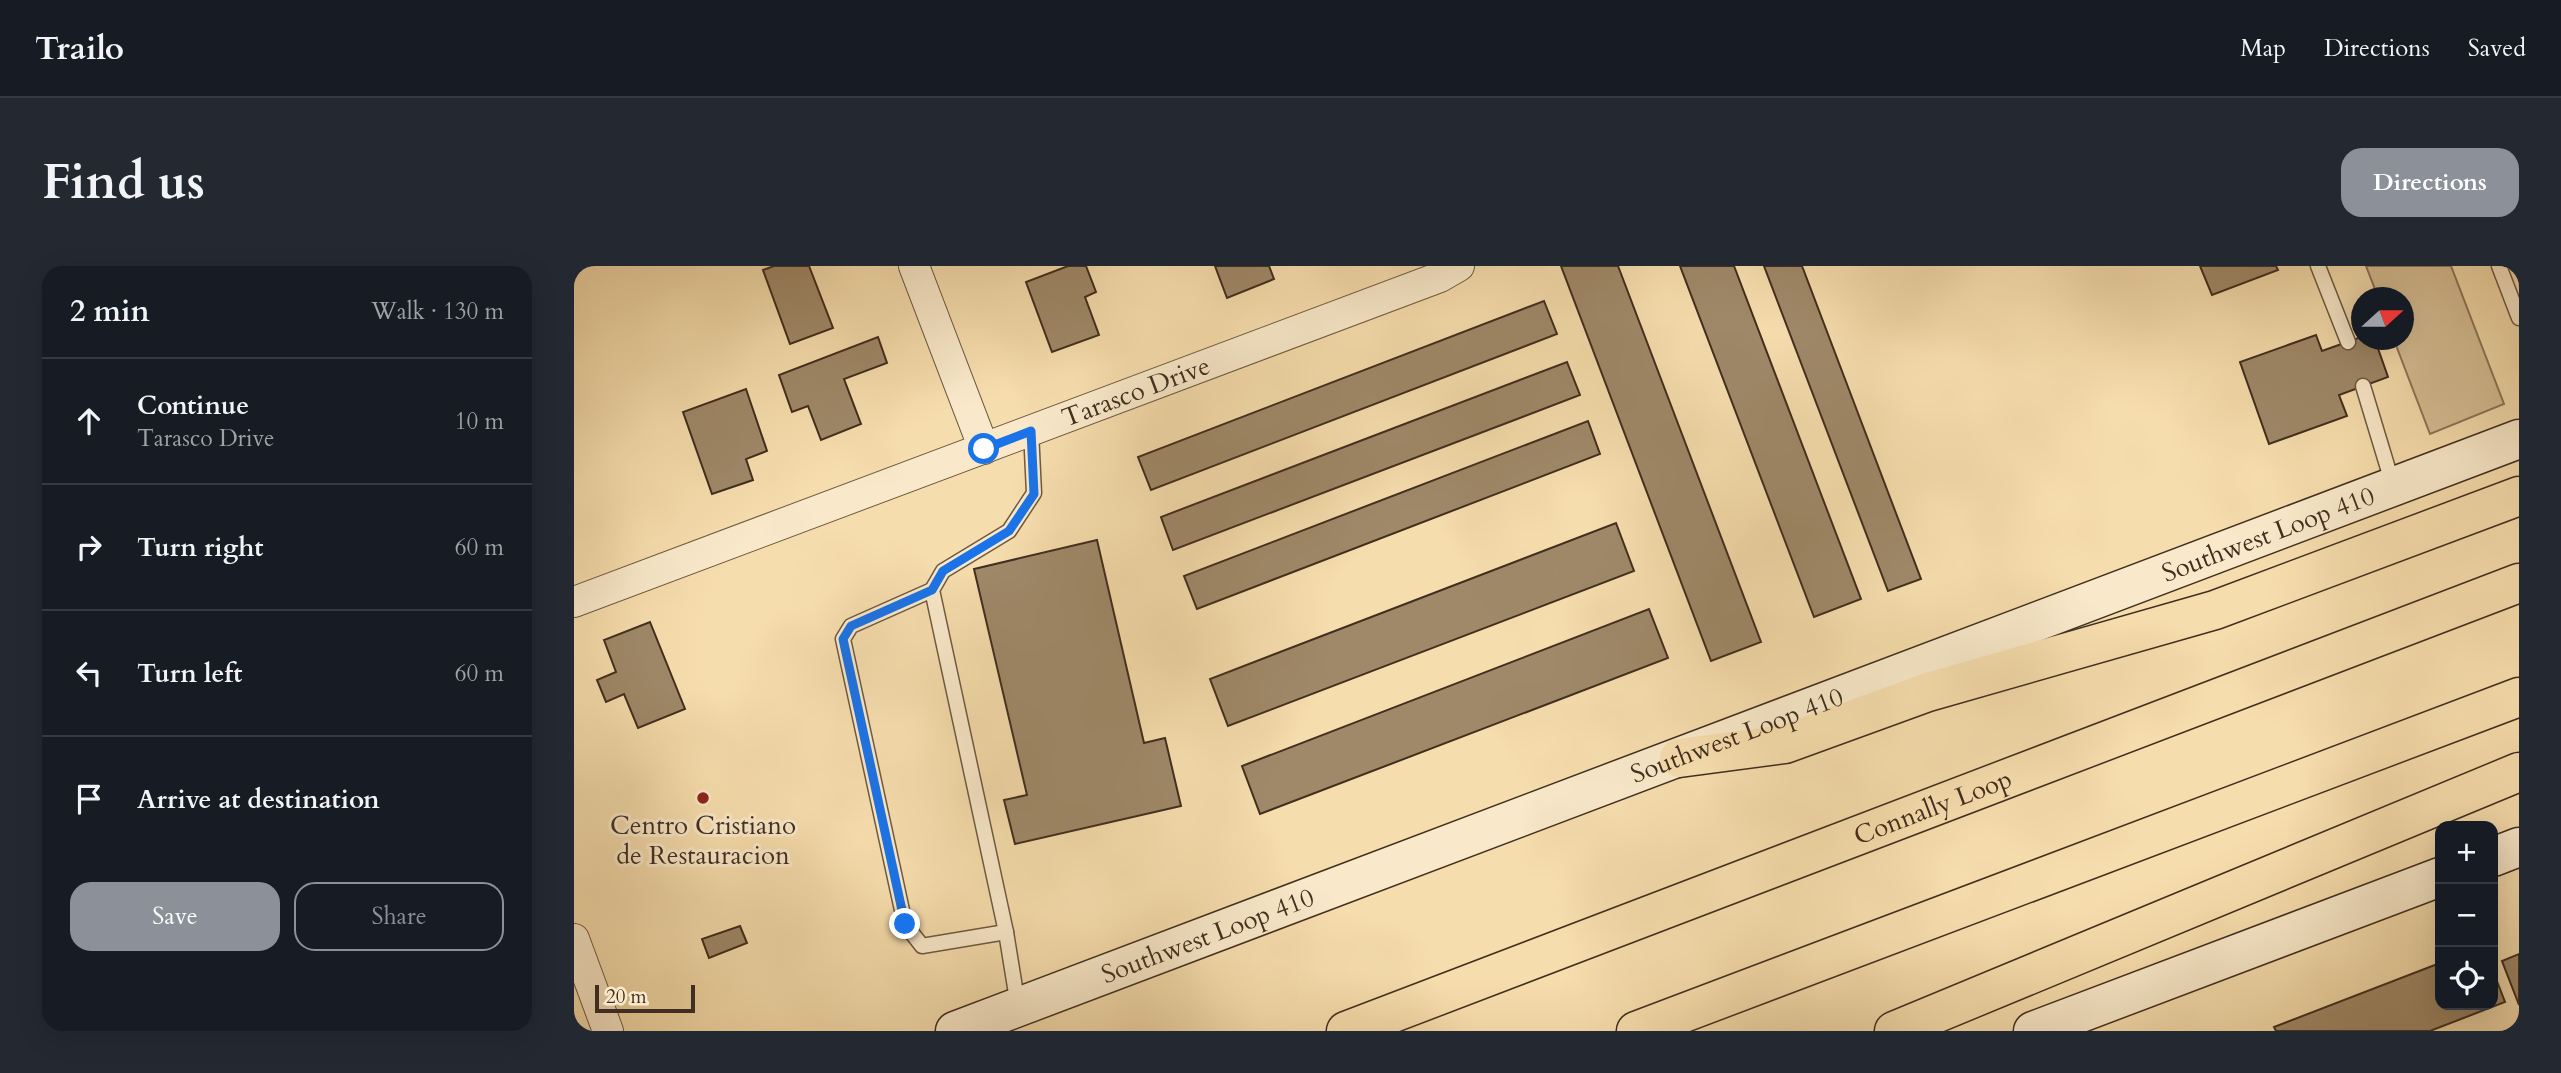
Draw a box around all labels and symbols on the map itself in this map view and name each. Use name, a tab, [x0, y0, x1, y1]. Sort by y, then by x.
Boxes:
north arrow	[2351, 287, 2414, 350]
street label: Tarasco Drive	[1057, 347, 1215, 435]
route start	[968, 433, 999, 464]
street label: Southwest Loop 410	[2157, 478, 2380, 590]
street label: Southwest Loop 410	[1625, 679, 1848, 791]
street label: Connally Loop	[1849, 761, 2017, 853]
marker: Centro Cristiano de Restauracion	[695, 790, 711, 806]
place label: Centro Cristiano de Restauracion	[610, 808, 796, 873]
street label: Southwest Loop 410	[1096, 879, 1319, 992]
route end	[889, 908, 920, 939]
scale bar	[595, 982, 695, 1014]

